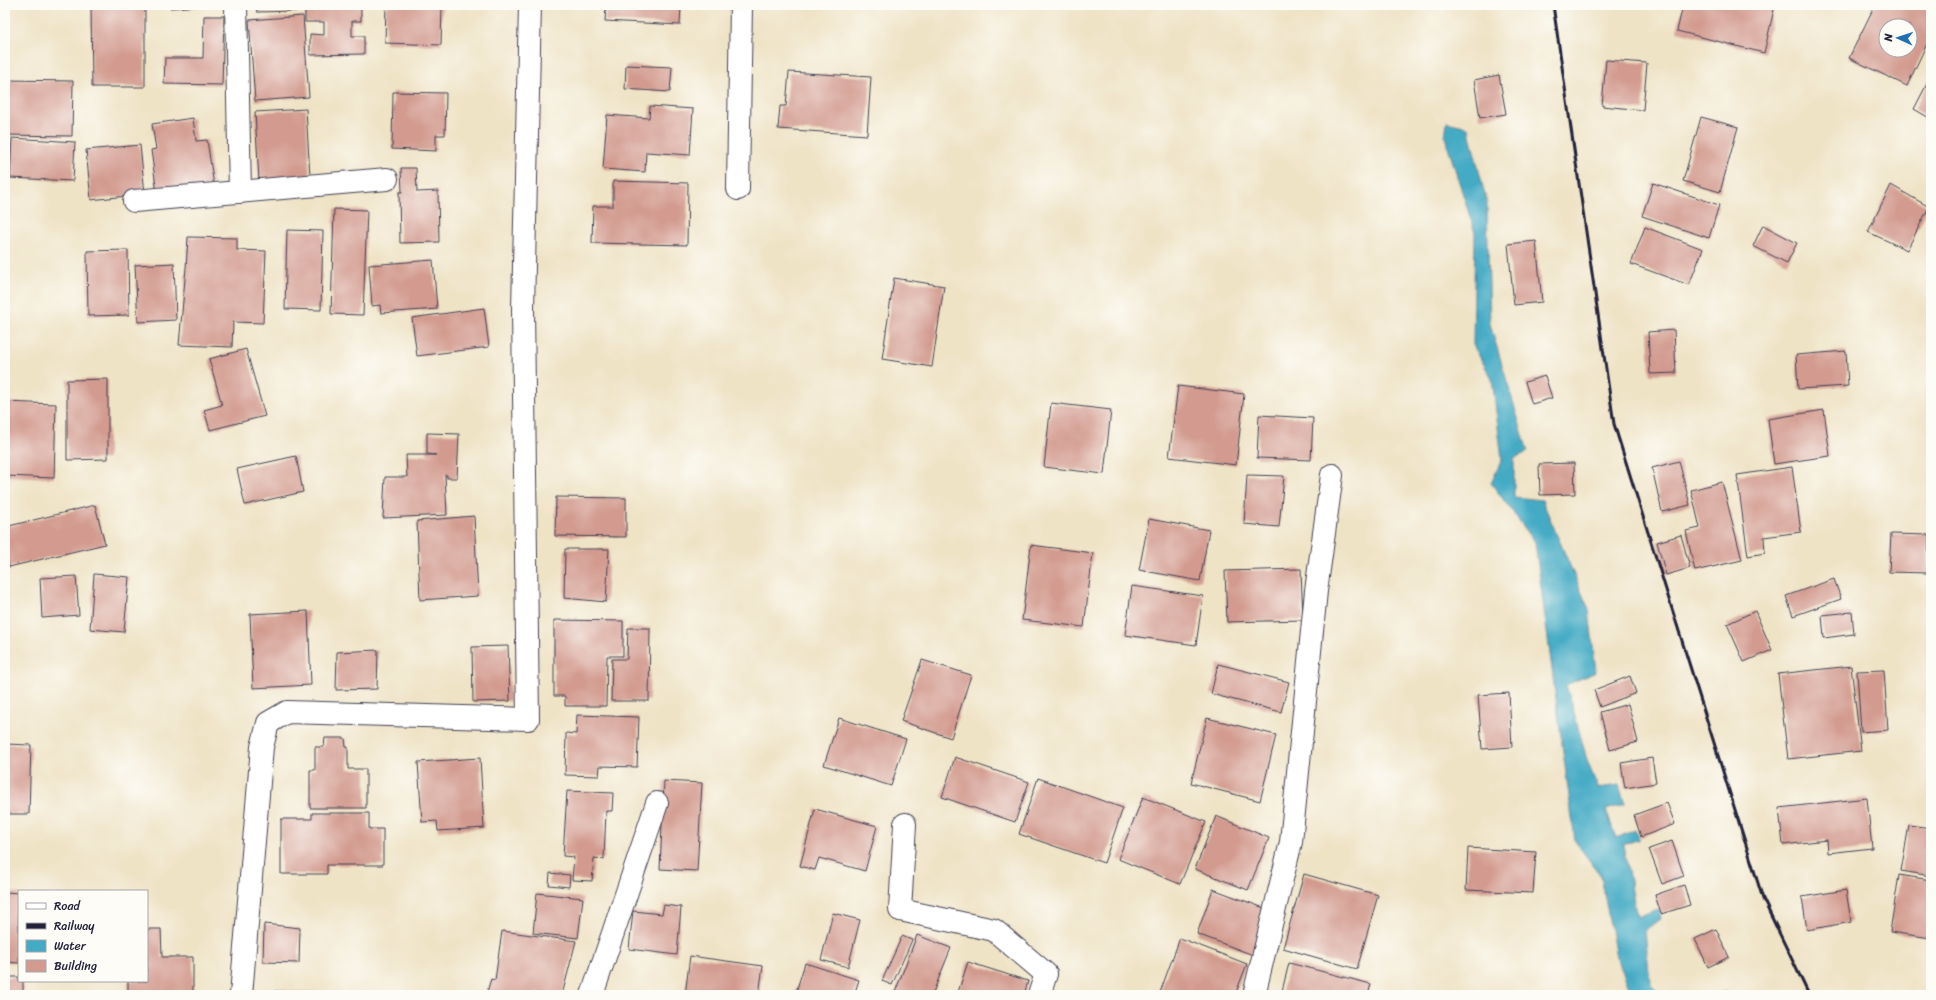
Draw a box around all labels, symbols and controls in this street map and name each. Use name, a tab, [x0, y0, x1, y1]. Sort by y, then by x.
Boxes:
north arrow	[1878, 18, 1918, 58]
text: N	[1879, 33, 1898, 43]
legend	[18, 890, 148, 982]
text: Road	[54, 895, 81, 917]
text: Railway	[54, 915, 95, 937]
text: Water	[54, 935, 87, 957]
text: Building	[54, 955, 97, 977]

